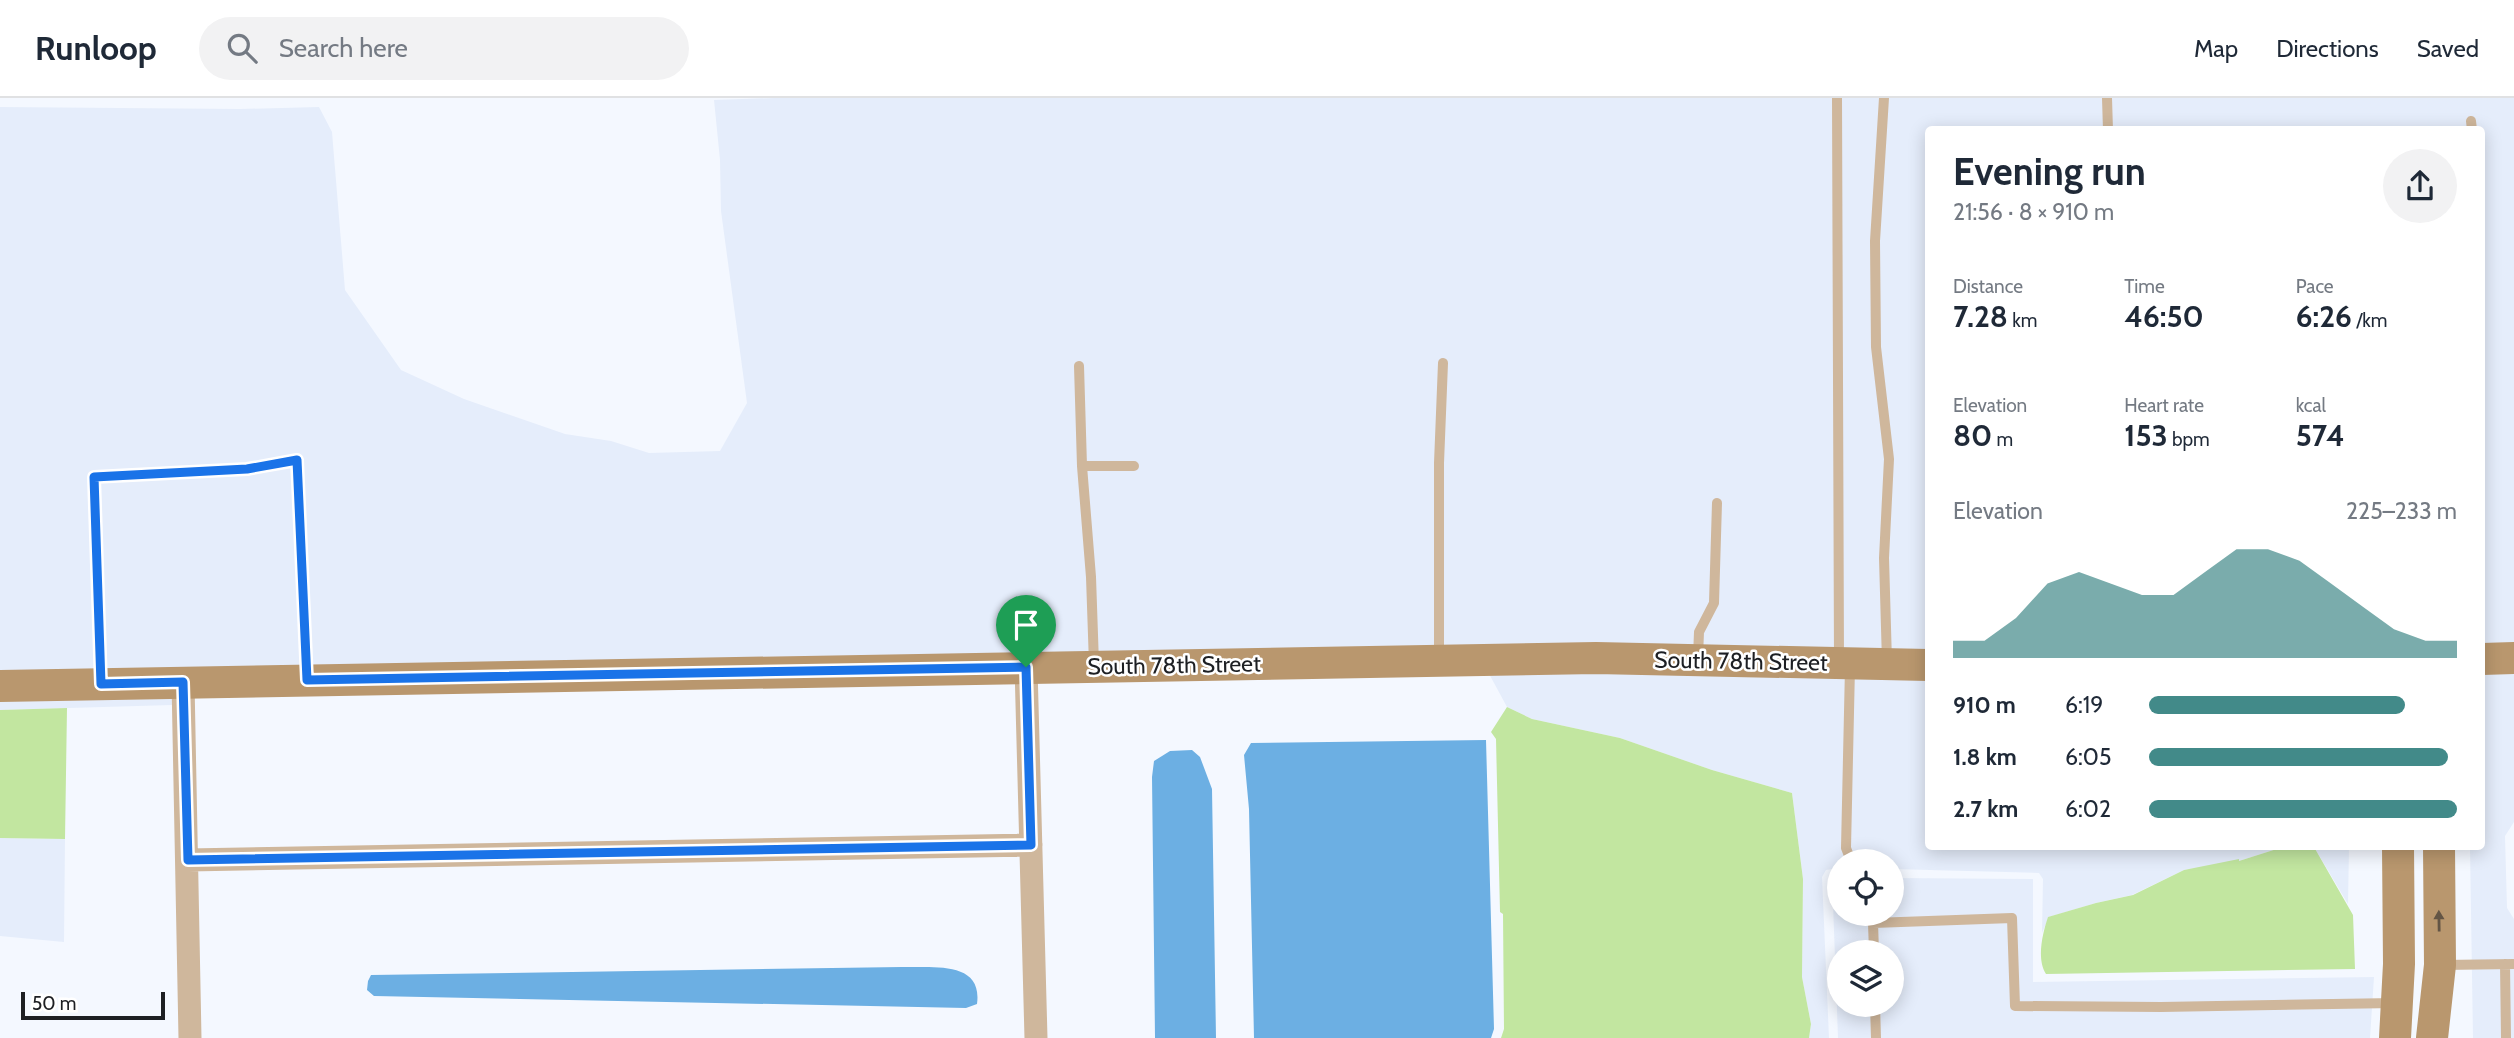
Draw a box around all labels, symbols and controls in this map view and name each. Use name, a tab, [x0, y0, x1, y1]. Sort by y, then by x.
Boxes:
search box	[199, 17, 689, 80]
text: Runloop	[35, 28, 157, 68]
icon: search	[223, 29, 261, 67]
text: Search here	[279, 32, 408, 64]
text: Map	[2194, 34, 2238, 63]
text: Directions	[2276, 34, 2379, 63]
text: Saved	[2417, 34, 2479, 63]
text: Evening run	[1953, 148, 2146, 195]
button: share	[2383, 149, 2457, 223]
text: 21:56 · 8 × 910 m	[1953, 198, 2114, 226]
text: Distance	[1953, 275, 2023, 298]
text: Time	[2124, 275, 2165, 298]
text: Pace	[2296, 275, 2334, 298]
text: 7.28	[1953, 298, 2008, 335]
text: 46:50	[2124, 298, 2204, 335]
text: 6:26	[2296, 298, 2352, 335]
text: km	[2008, 309, 2037, 332]
text: /km	[2352, 309, 2388, 332]
text: Elevation	[1953, 394, 2027, 417]
text: Heart rate	[2124, 394, 2204, 417]
text: kcal	[2296, 394, 2326, 417]
text: 80	[1953, 417, 1992, 454]
text: 153	[2124, 417, 2168, 454]
text: 574	[2296, 417, 2345, 454]
text: m	[1992, 428, 2013, 451]
text: bpm	[2168, 428, 2210, 451]
text: Elevation	[1953, 497, 2043, 525]
text: 225–233 m	[2346, 497, 2457, 525]
pin	[996, 595, 1056, 667]
icon: arrive	[1007, 606, 1045, 644]
street label: South 78th Street	[1654, 645, 1828, 677]
street label: South 78th Street	[1087, 649, 1261, 681]
text: 910 m	[1953, 691, 2016, 719]
text: 6:19	[2065, 691, 2103, 719]
text: 1.8 km	[1953, 743, 2017, 771]
text: 6:05	[2065, 743, 2111, 771]
text: 2.7 km	[1953, 795, 2018, 823]
text: 6:02	[2065, 795, 2111, 823]
map controls	[1827, 849, 1904, 1017]
button: locate	[1827, 849, 1904, 926]
one-way arrow	[2433, 910, 2445, 932]
button: layers	[1827, 940, 1904, 1017]
scale bar	[21, 989, 164, 1021]
text: 50 m	[32, 992, 76, 1015]

